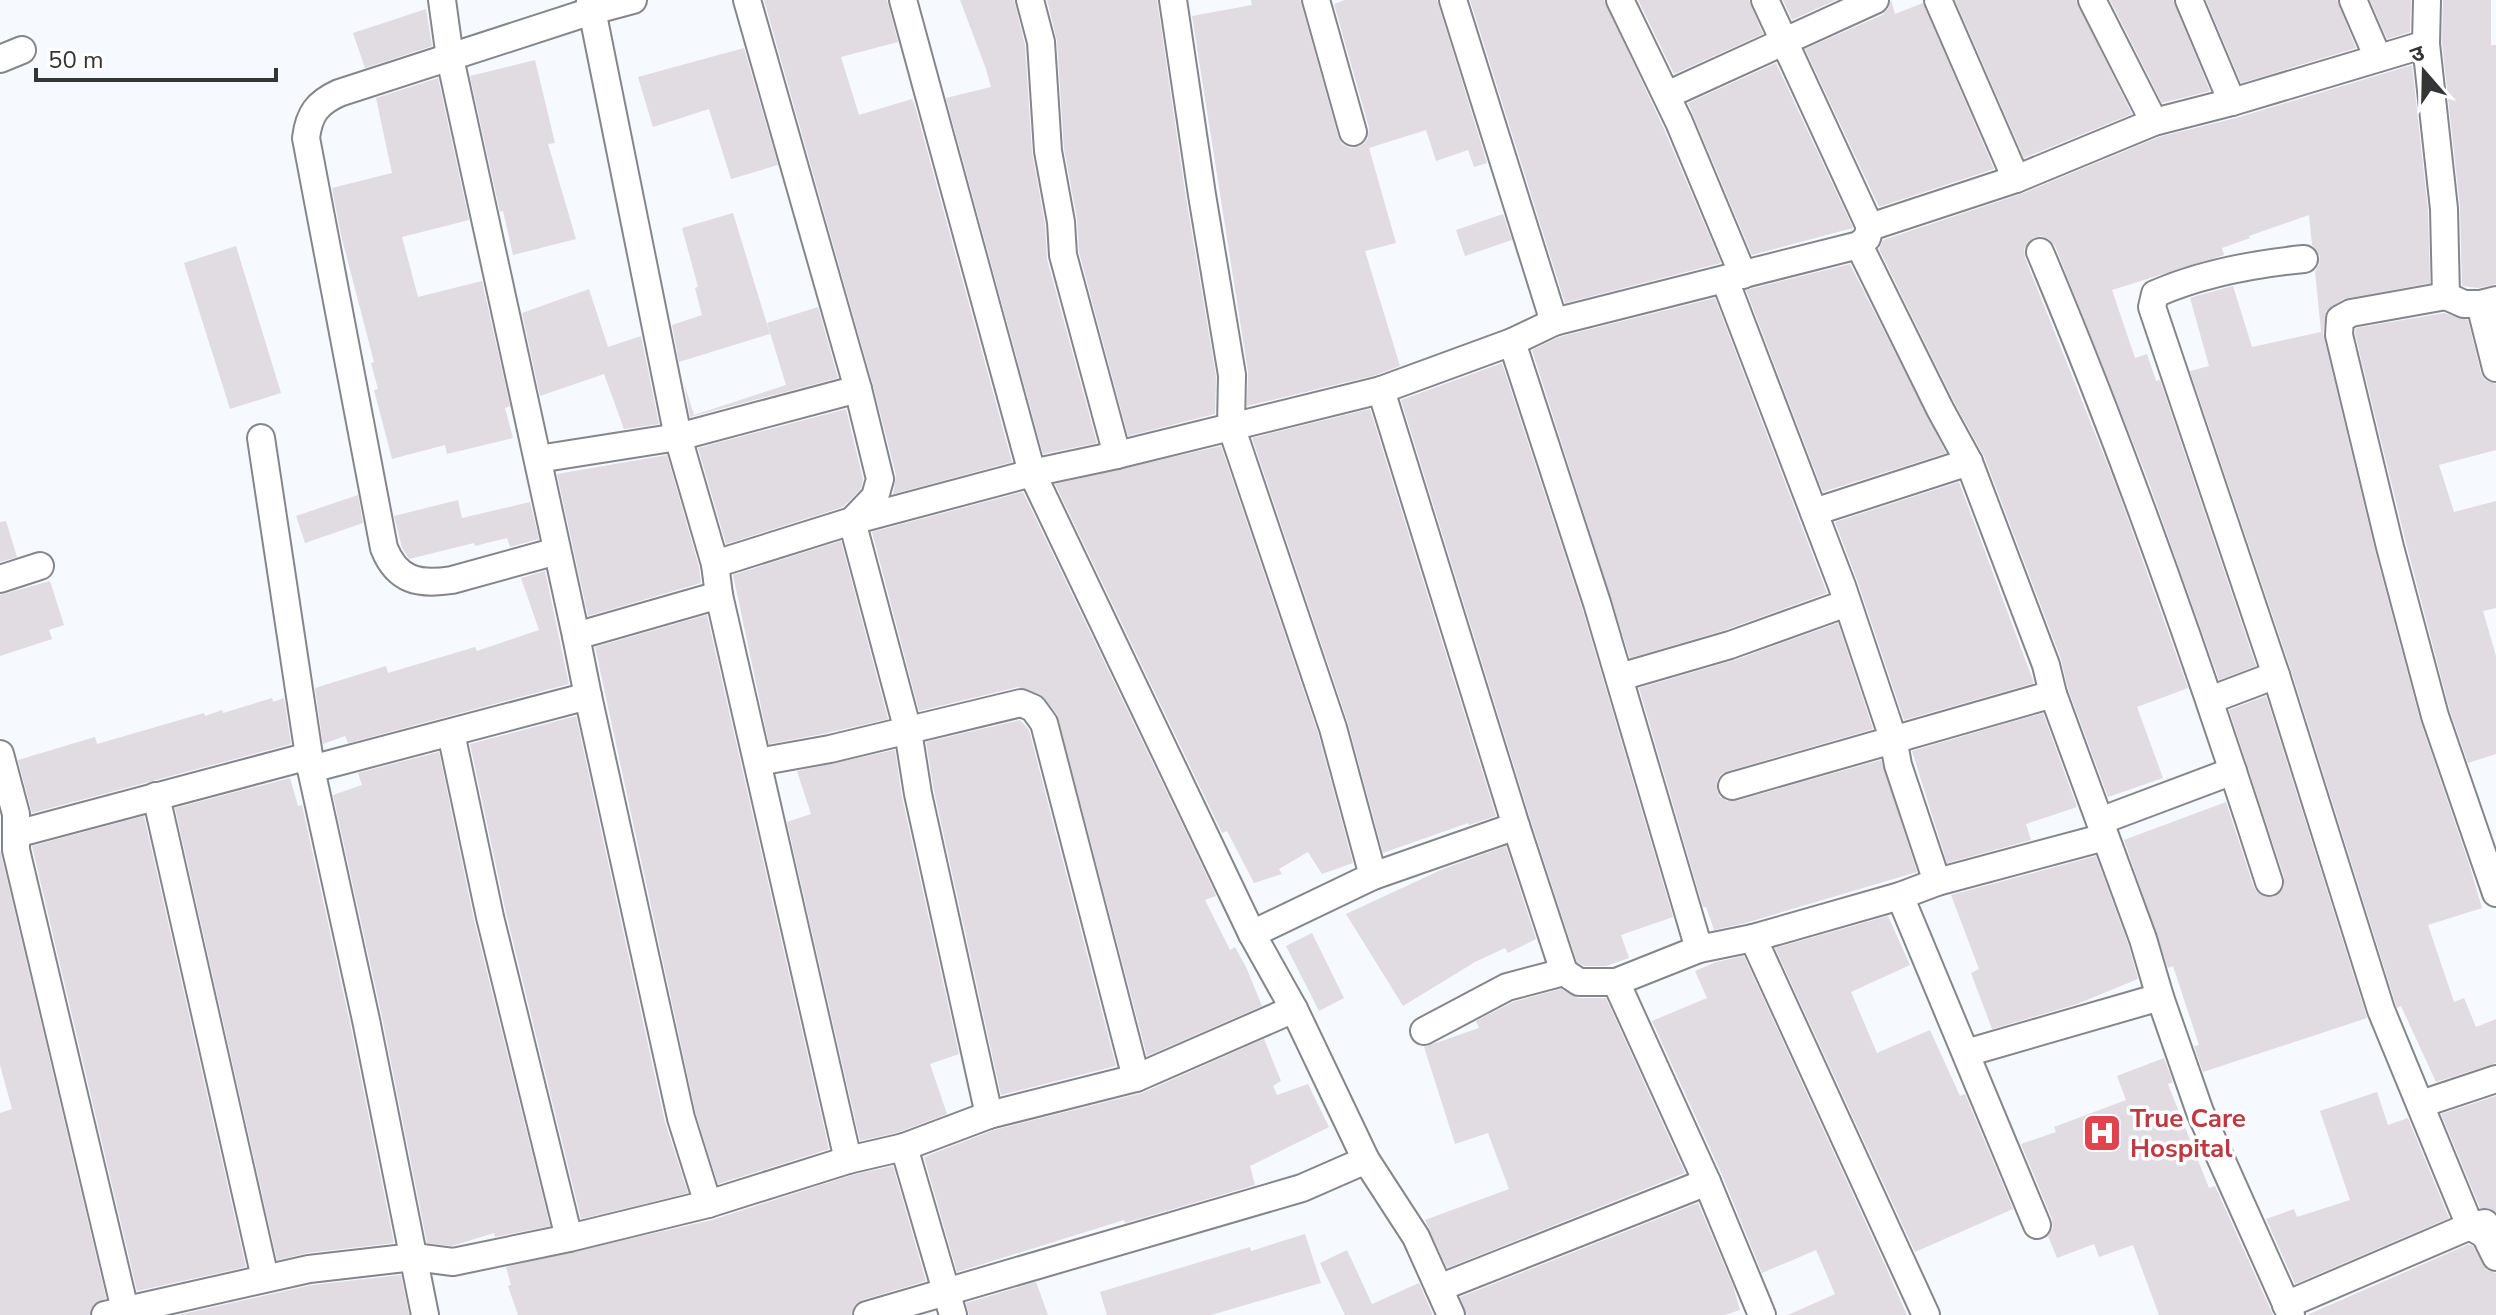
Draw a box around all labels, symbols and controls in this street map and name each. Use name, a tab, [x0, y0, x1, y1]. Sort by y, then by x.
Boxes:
scale bar	[36, 32, 276, 82]
north arrow	[2384, 32, 2464, 112]
text: उ	[2406, 37, 2430, 70]
text: 50 m	[48, 44, 104, 76]
place label: True Care Hospital	[2130, 1101, 2246, 1166]
hospital icon: True Care Hospital	[2081, 1112, 2123, 1154]

